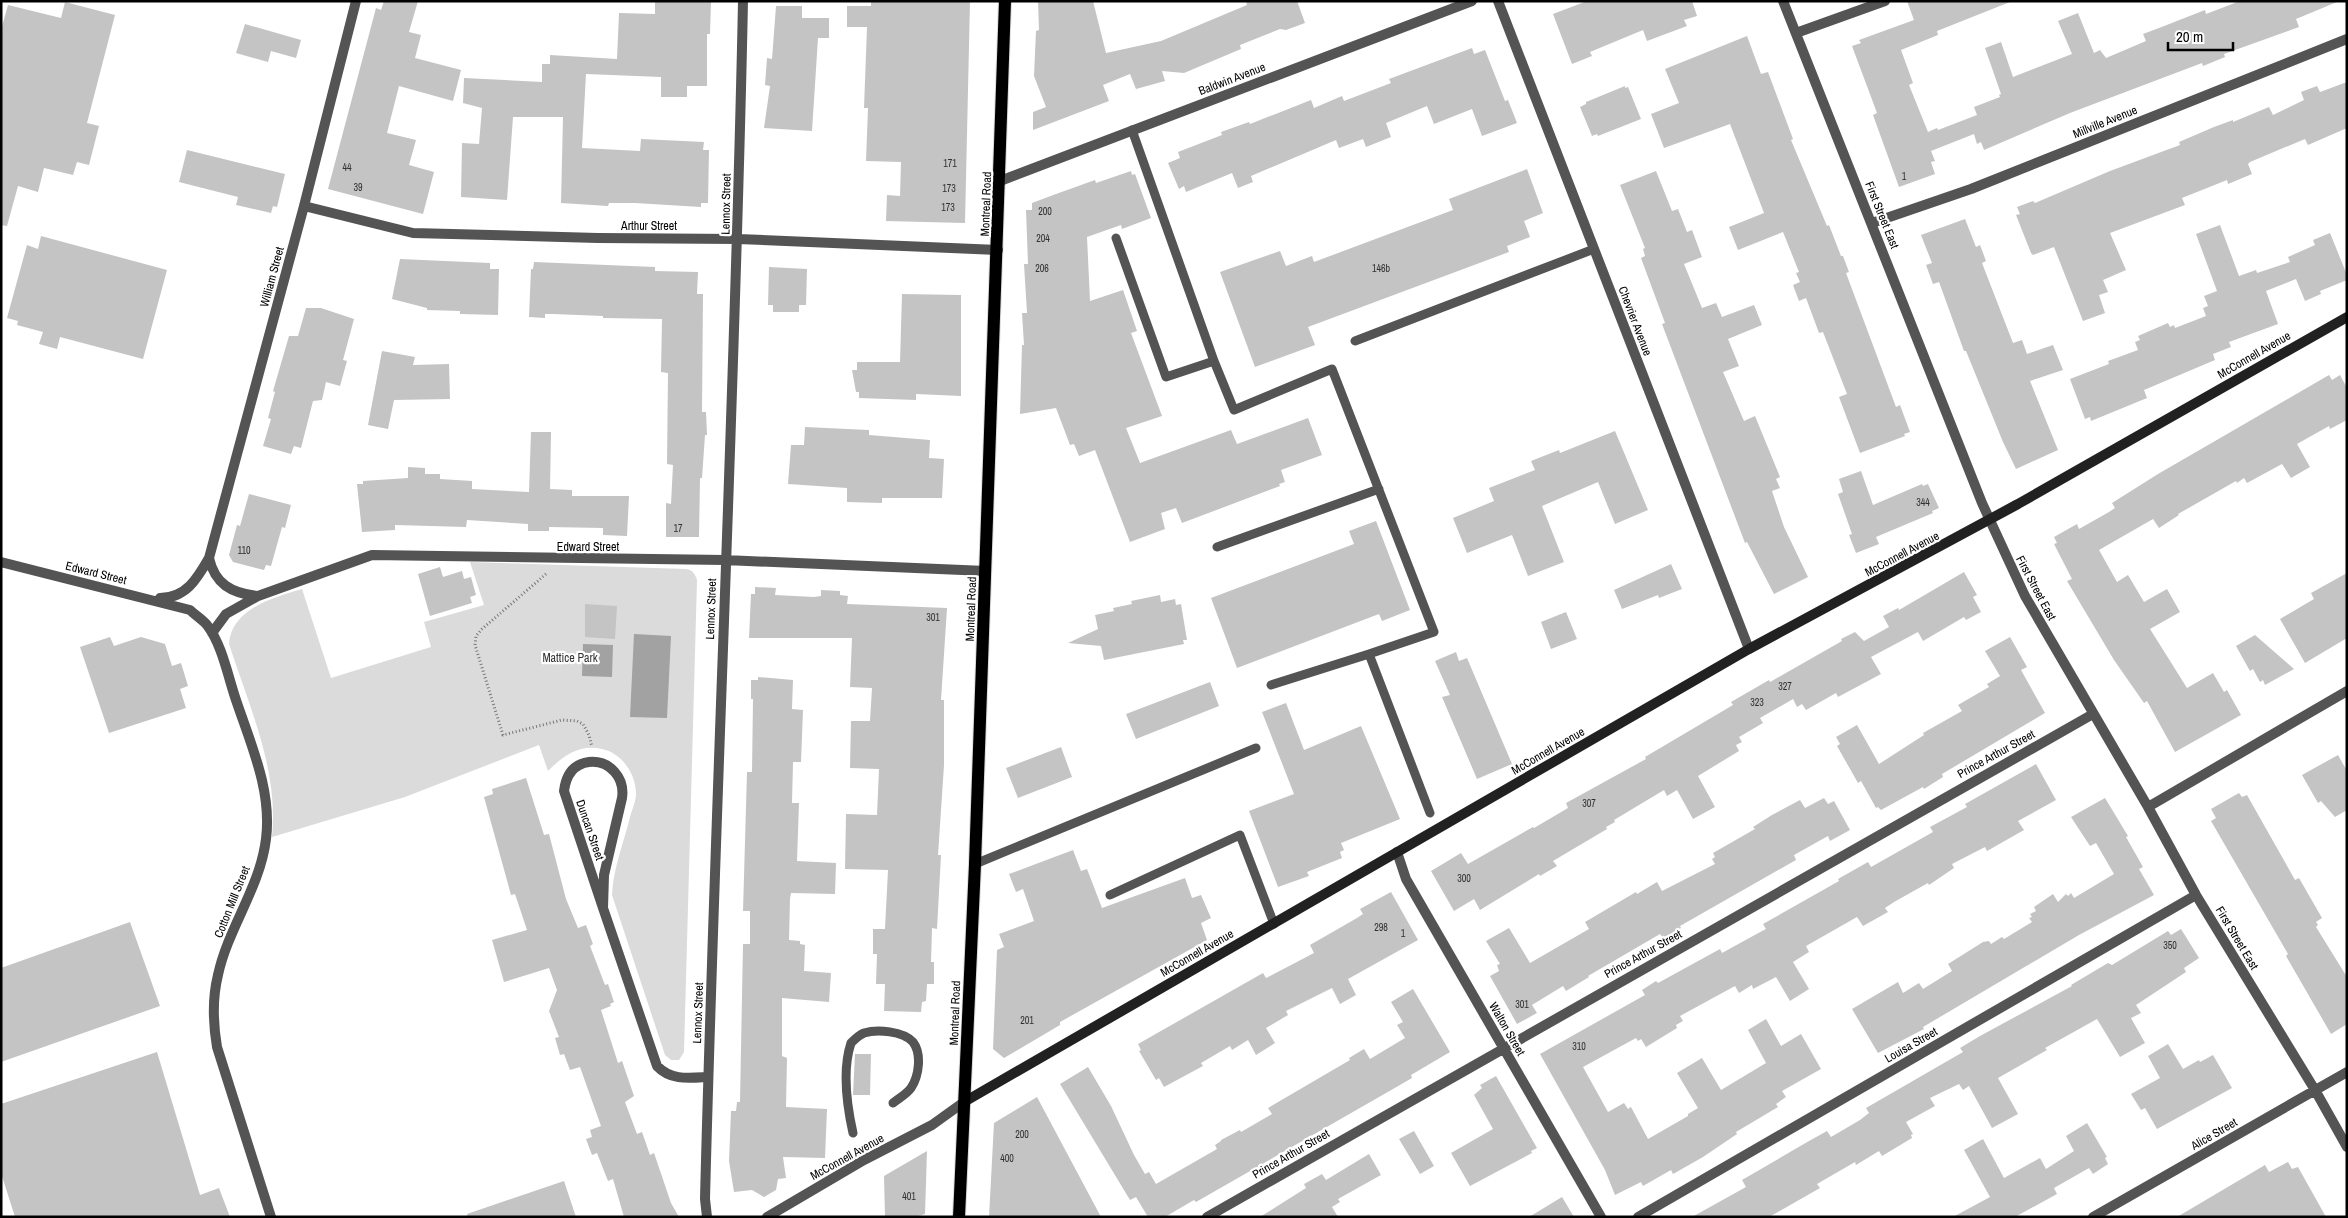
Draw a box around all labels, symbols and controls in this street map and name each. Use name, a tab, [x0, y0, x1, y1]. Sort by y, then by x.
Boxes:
scale bar	[2168, 20, 2233, 52]
text: 20 m	[2176, 26, 2203, 47]
street label: Baldwin Avenue	[1196, 59, 1268, 99]
street label: Millville Avenue	[2070, 102, 2140, 142]
house number: 171	[943, 157, 957, 170]
house number: 44	[342, 161, 352, 174]
house number: 1	[1902, 170, 1907, 183]
street label: Montreal Road	[977, 171, 995, 237]
street label: Lennox Street	[717, 173, 735, 235]
street label: First Street East	[1861, 179, 1903, 251]
house number: 39	[353, 181, 363, 194]
house number: 173	[942, 182, 956, 195]
house number: 173	[941, 201, 955, 214]
house number: 200	[1038, 205, 1052, 218]
street label: Arthur Street	[620, 218, 677, 234]
house number: 204	[1036, 232, 1050, 245]
street label: William Street	[256, 245, 288, 309]
house number: 206	[1035, 262, 1049, 275]
house number: 146b	[1372, 262, 1391, 275]
street label: Chevrier Avenue	[1614, 284, 1656, 358]
street label: McConnell Avenue	[2215, 328, 2293, 382]
house number: 344	[1916, 496, 1930, 509]
house number: 17	[673, 522, 683, 535]
street label: McConnell Avenue	[1862, 528, 1942, 580]
street label: Edward Street	[557, 539, 619, 555]
house number: 110	[237, 544, 251, 557]
street label: First Street East	[2012, 553, 2060, 623]
street label: Edward Street	[64, 558, 128, 588]
street label: Montreal Road	[962, 576, 980, 642]
street label: Lennox Street	[702, 578, 720, 640]
house number: 301	[926, 611, 940, 624]
park label: Mattice Park	[542, 650, 598, 666]
house number: 327	[1778, 680, 1792, 693]
house number: 323	[1750, 696, 1764, 709]
street label: McConnell Avenue	[1509, 724, 1587, 778]
street label: Prince Arthur Street	[1954, 726, 2038, 782]
house number: 307	[1582, 797, 1596, 810]
street label: Duncan Street	[572, 798, 608, 863]
street label: Cotton Mill Street	[210, 864, 254, 940]
house number: 300	[1457, 872, 1471, 885]
street label: First Street East	[2212, 903, 2262, 973]
house number: 298	[1374, 921, 1388, 934]
street label: McConnell Avenue	[1158, 926, 1236, 980]
street label: Prince Arthur Street	[1601, 926, 1685, 982]
house number: 1	[1401, 927, 1406, 940]
house number: 350	[2163, 939, 2177, 952]
street label: Montreal Road	[946, 980, 964, 1046]
street label: Lennox Street	[689, 982, 707, 1044]
house number: 301	[1515, 998, 1529, 1011]
street label: Walton Street	[1485, 999, 1529, 1059]
house number: 201	[1020, 1014, 1034, 1027]
street label: Louisa Street	[1882, 1023, 1941, 1067]
house number: 310	[1572, 1040, 1586, 1053]
street label: Alice Street	[2187, 1114, 2240, 1154]
street label: Prince Arthur Street	[1250, 1125, 1333, 1183]
house number: 200	[1015, 1128, 1029, 1141]
street label: McConnell Avenue	[807, 1130, 887, 1184]
house number: 400	[1000, 1152, 1014, 1165]
house number: 401	[902, 1190, 916, 1203]

